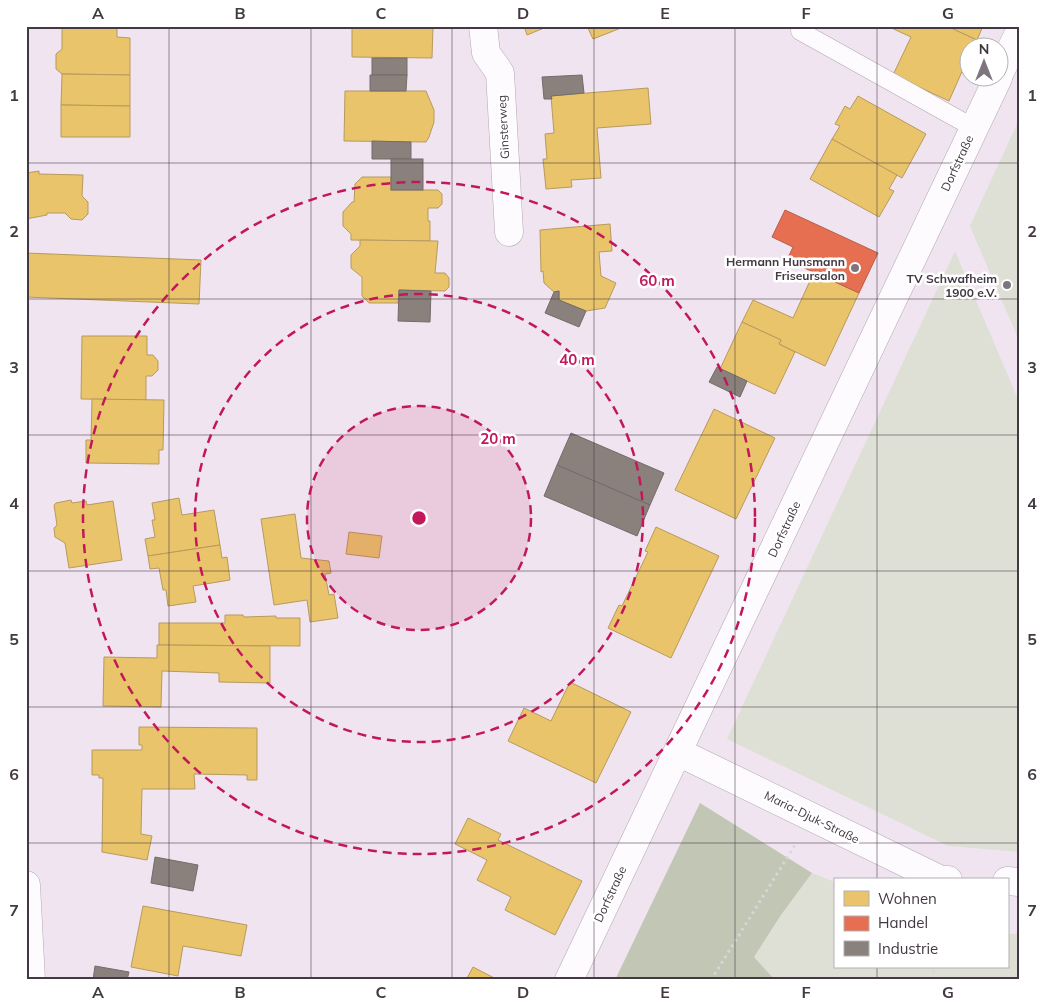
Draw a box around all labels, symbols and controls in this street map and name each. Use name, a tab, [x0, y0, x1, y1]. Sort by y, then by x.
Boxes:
text: A	[92, 3, 104, 23]
text: B	[234, 3, 246, 23]
text: C	[376, 3, 387, 23]
text: D	[517, 3, 529, 23]
text: E	[660, 3, 670, 23]
text: F	[801, 3, 811, 23]
text: G	[942, 3, 954, 23]
north arrow	[958, 38, 1008, 88]
text: N	[979, 40, 989, 58]
text: 1	[9, 85, 19, 105]
text: 1	[1027, 85, 1037, 105]
street label: Ginsterweg	[494, 95, 512, 159]
street label: Dorfstraße	[937, 133, 977, 193]
text: 2	[9, 221, 19, 241]
text: 2	[1027, 221, 1037, 241]
place label: Hermann Hunsmann Friseursalon	[726, 254, 845, 283]
marker: Hermann Hunsmann Friseursalon	[849, 262, 861, 274]
text: 60 m	[639, 271, 675, 290]
place label: TV Schwafheim 1900 e.V.	[906, 271, 997, 300]
marker: TV Schwafheim 1900 e.V.	[1001, 279, 1013, 291]
text: 40 m	[559, 350, 595, 369]
text: 3	[9, 357, 19, 377]
text: 3	[1027, 357, 1037, 377]
text: 20 m	[480, 429, 516, 448]
text: 4	[9, 493, 19, 513]
text: 4	[1027, 493, 1037, 513]
street label: Dorfstraße	[764, 499, 804, 559]
centre of rings	[410, 509, 428, 527]
text: 5	[9, 629, 19, 649]
text: 5	[1027, 629, 1037, 649]
text: 6	[9, 764, 19, 784]
text: 6	[1027, 764, 1037, 784]
street label: Maria-Djuk-Straße	[762, 788, 862, 846]
street label: Dorfstraße	[590, 864, 630, 924]
legend	[834, 878, 1008, 968]
text: Wohnen	[878, 889, 937, 908]
text: 7	[9, 900, 19, 920]
text: 7	[1027, 900, 1037, 920]
text: Handel	[878, 913, 928, 932]
text: Industrie	[878, 939, 938, 958]
text: A	[92, 982, 104, 1002]
text: B	[234, 982, 246, 1002]
text: C	[376, 982, 387, 1002]
text: D	[517, 982, 529, 1002]
text: E	[660, 982, 670, 1002]
text: F	[801, 982, 811, 1002]
text: G	[942, 982, 954, 1002]

